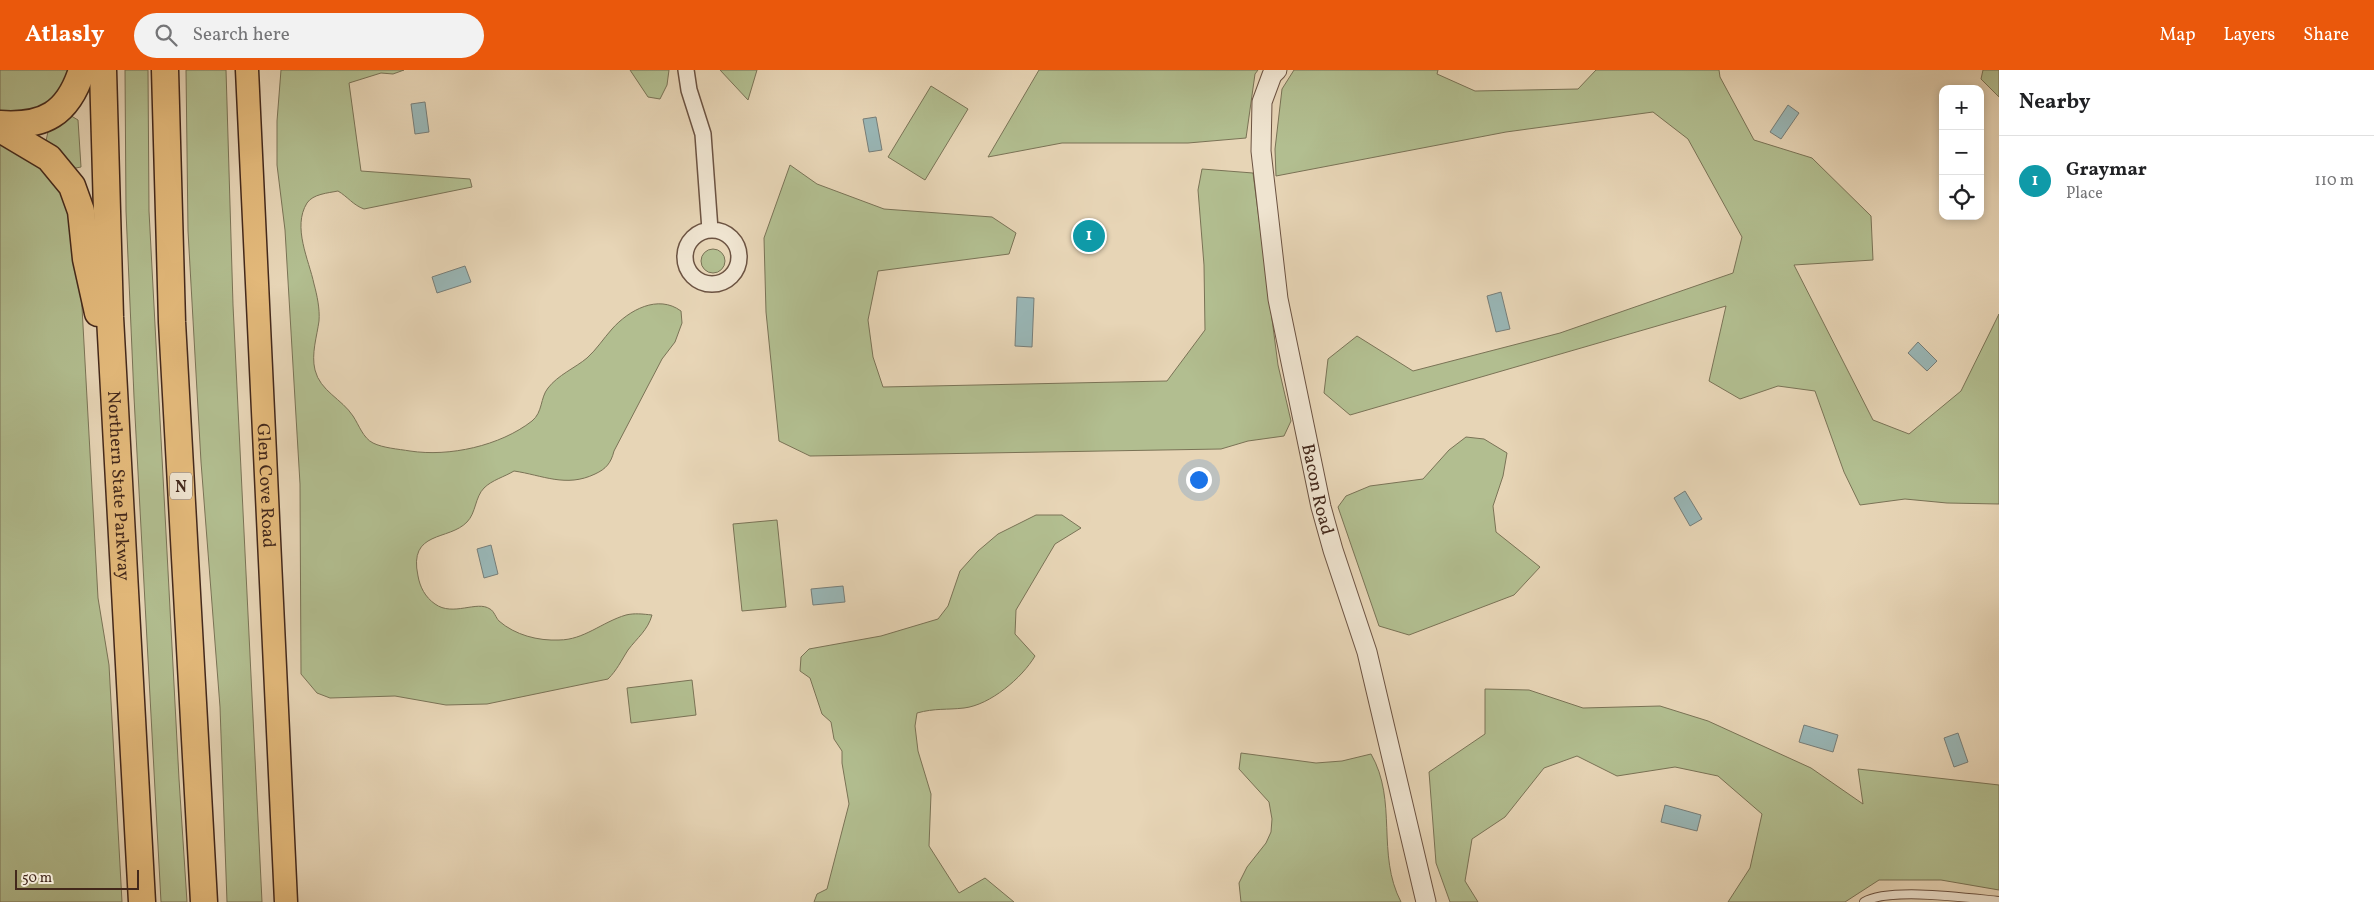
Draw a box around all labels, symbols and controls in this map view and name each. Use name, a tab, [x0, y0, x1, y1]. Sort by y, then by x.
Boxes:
search box	[134, 13, 484, 58]
text: Atlasly	[25, 18, 104, 52]
icon: search	[152, 21, 180, 49]
text: Search here	[192, 22, 290, 48]
text: Map	[2159, 23, 2195, 48]
text: Layers	[2223, 23, 2275, 48]
text: Share	[2303, 23, 2349, 48]
map controls	[1939, 85, 1984, 220]
button: +	[1939, 85, 1984, 130]
text: Nearby	[2019, 88, 2090, 117]
button: −	[1939, 130, 1984, 175]
text: Graymar	[2066, 157, 2147, 183]
text: 1	[2032, 170, 2038, 192]
text: 110 m	[2315, 170, 2354, 192]
button: locate	[1939, 175, 1984, 220]
text: Place	[2066, 183, 2103, 205]
pin: 1	[1073, 217, 1105, 255]
street label: Northern State Parkway	[100, 390, 135, 582]
street label: Glen Cove Road	[250, 423, 280, 549]
street label: Bacon Road	[1294, 441, 1339, 538]
your location	[1186, 467, 1212, 493]
road number: N	[170, 472, 192, 500]
scale bar	[15, 867, 139, 890]
text: 50 m	[22, 869, 52, 888]

